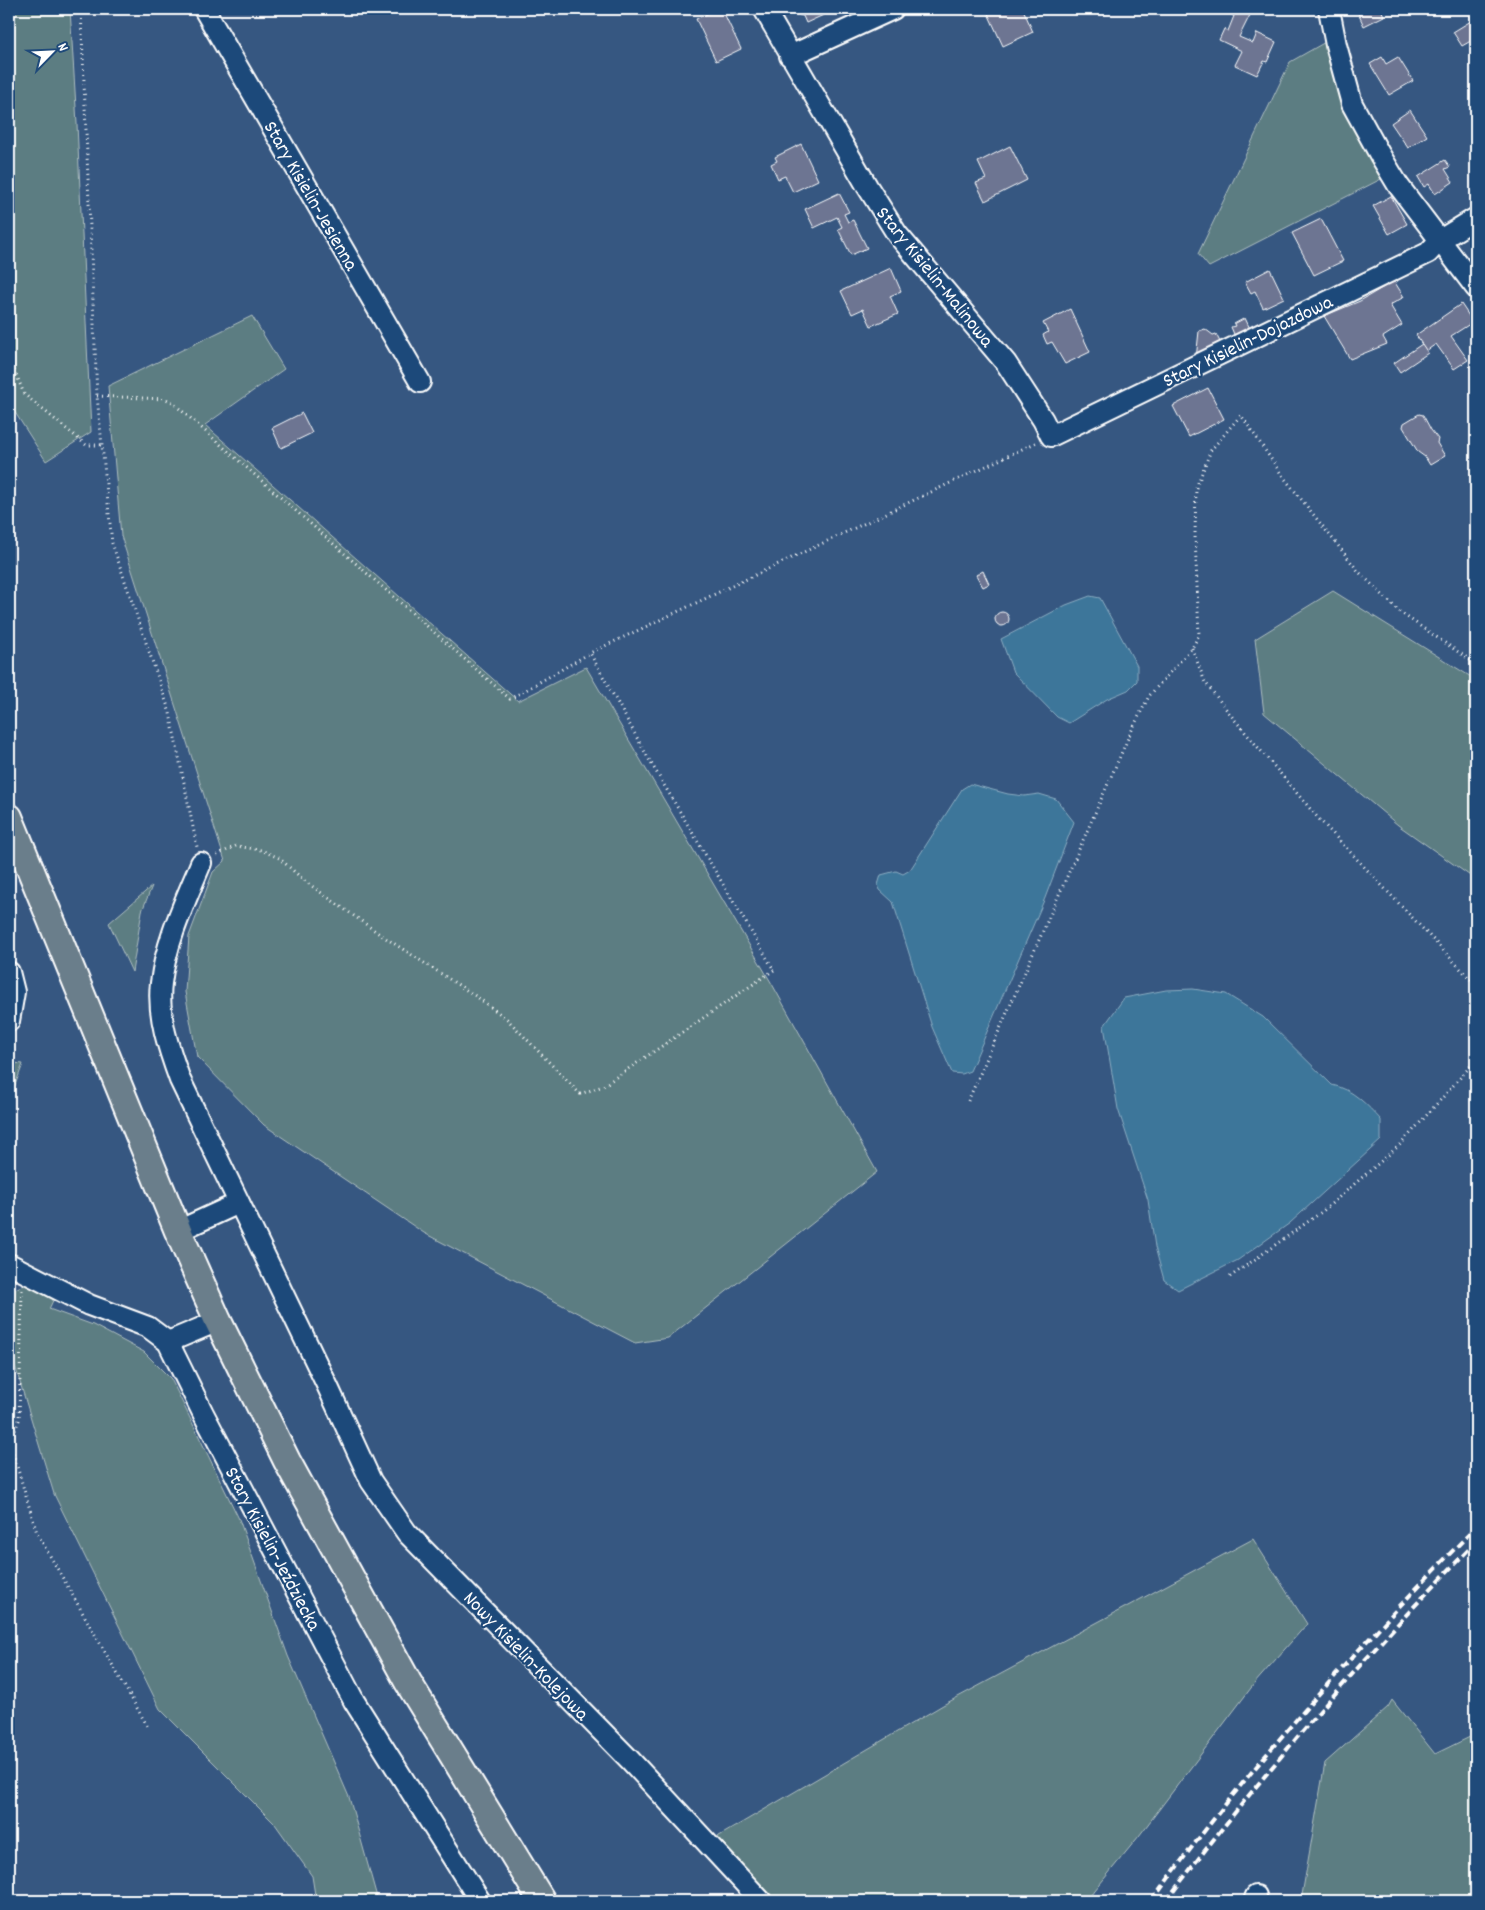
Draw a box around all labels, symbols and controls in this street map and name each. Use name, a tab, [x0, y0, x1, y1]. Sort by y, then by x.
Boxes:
north arrow	[28, 28, 78, 78]
text: N	[52, 40, 73, 55]
street label: Stary Kisielin-Jesienna	[255, 116, 364, 277]
street label: Stary Kisielin-Malinowa	[868, 202, 1000, 355]
street label: Stary Kisielin-Dojazdowa	[1159, 289, 1339, 396]
street label: Stary Kisielin-Jeździecka	[216, 1462, 327, 1637]
street label: Nowy Kisielin-Kolejowa	[455, 1586, 595, 1729]

